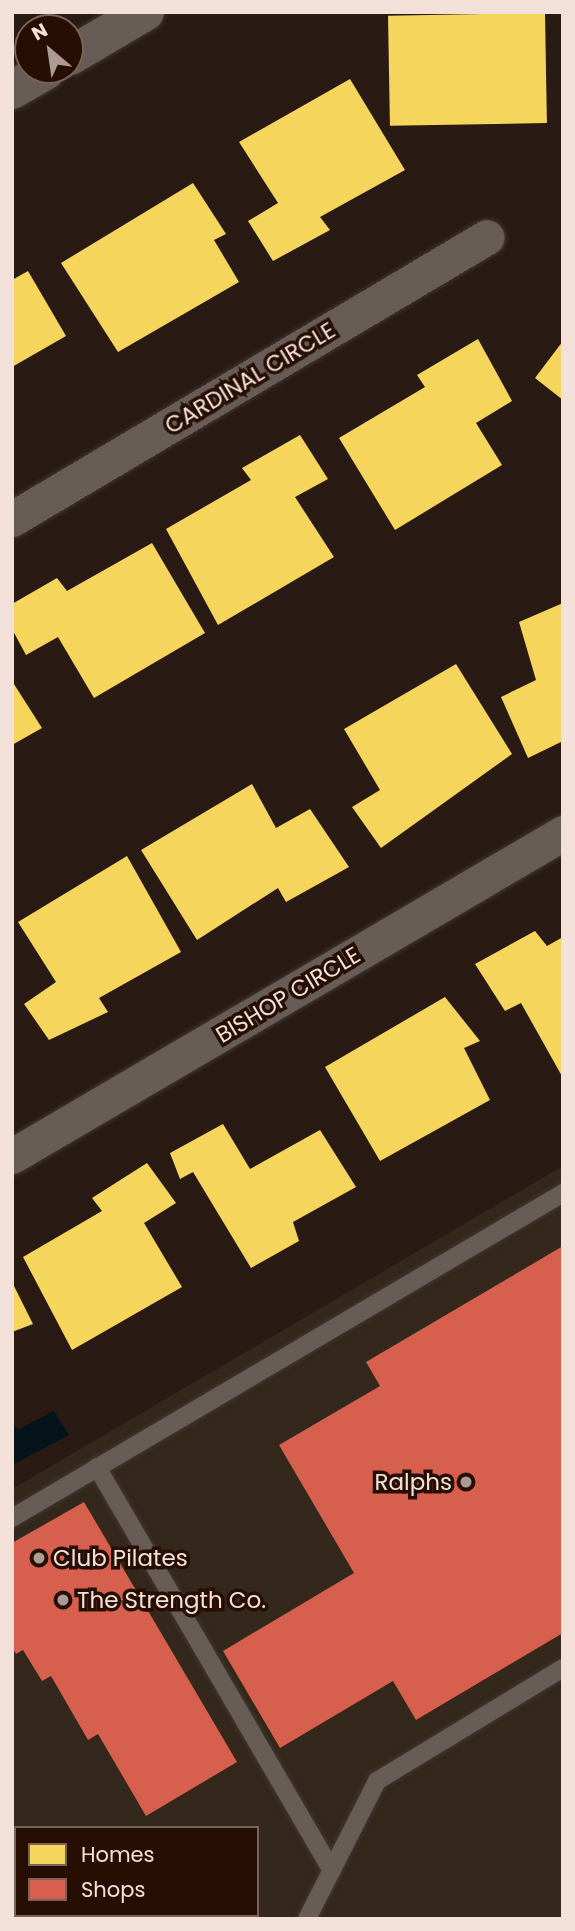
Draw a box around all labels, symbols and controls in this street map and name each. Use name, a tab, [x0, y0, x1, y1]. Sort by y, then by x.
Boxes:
north arrow	[14, 14, 84, 84]
text: N	[27, 17, 52, 47]
street label: CARDINAL CIRCLE	[160, 316, 340, 440]
street label: BISHOP CIRCLE	[211, 941, 365, 1049]
place label: Ralphs	[375, 1468, 452, 1496]
marker: Ralphs	[458, 1474, 474, 1490]
place label: Club Pilates	[53, 1544, 188, 1572]
marker: Club Pilates	[31, 1550, 47, 1566]
place label: The Strength Co.	[77, 1586, 266, 1614]
marker: The Strength Co.	[55, 1592, 71, 1608]
legend	[14, 1826, 259, 1917]
text: Homes	[81, 1840, 155, 1869]
text: Shops	[81, 1875, 145, 1904]

